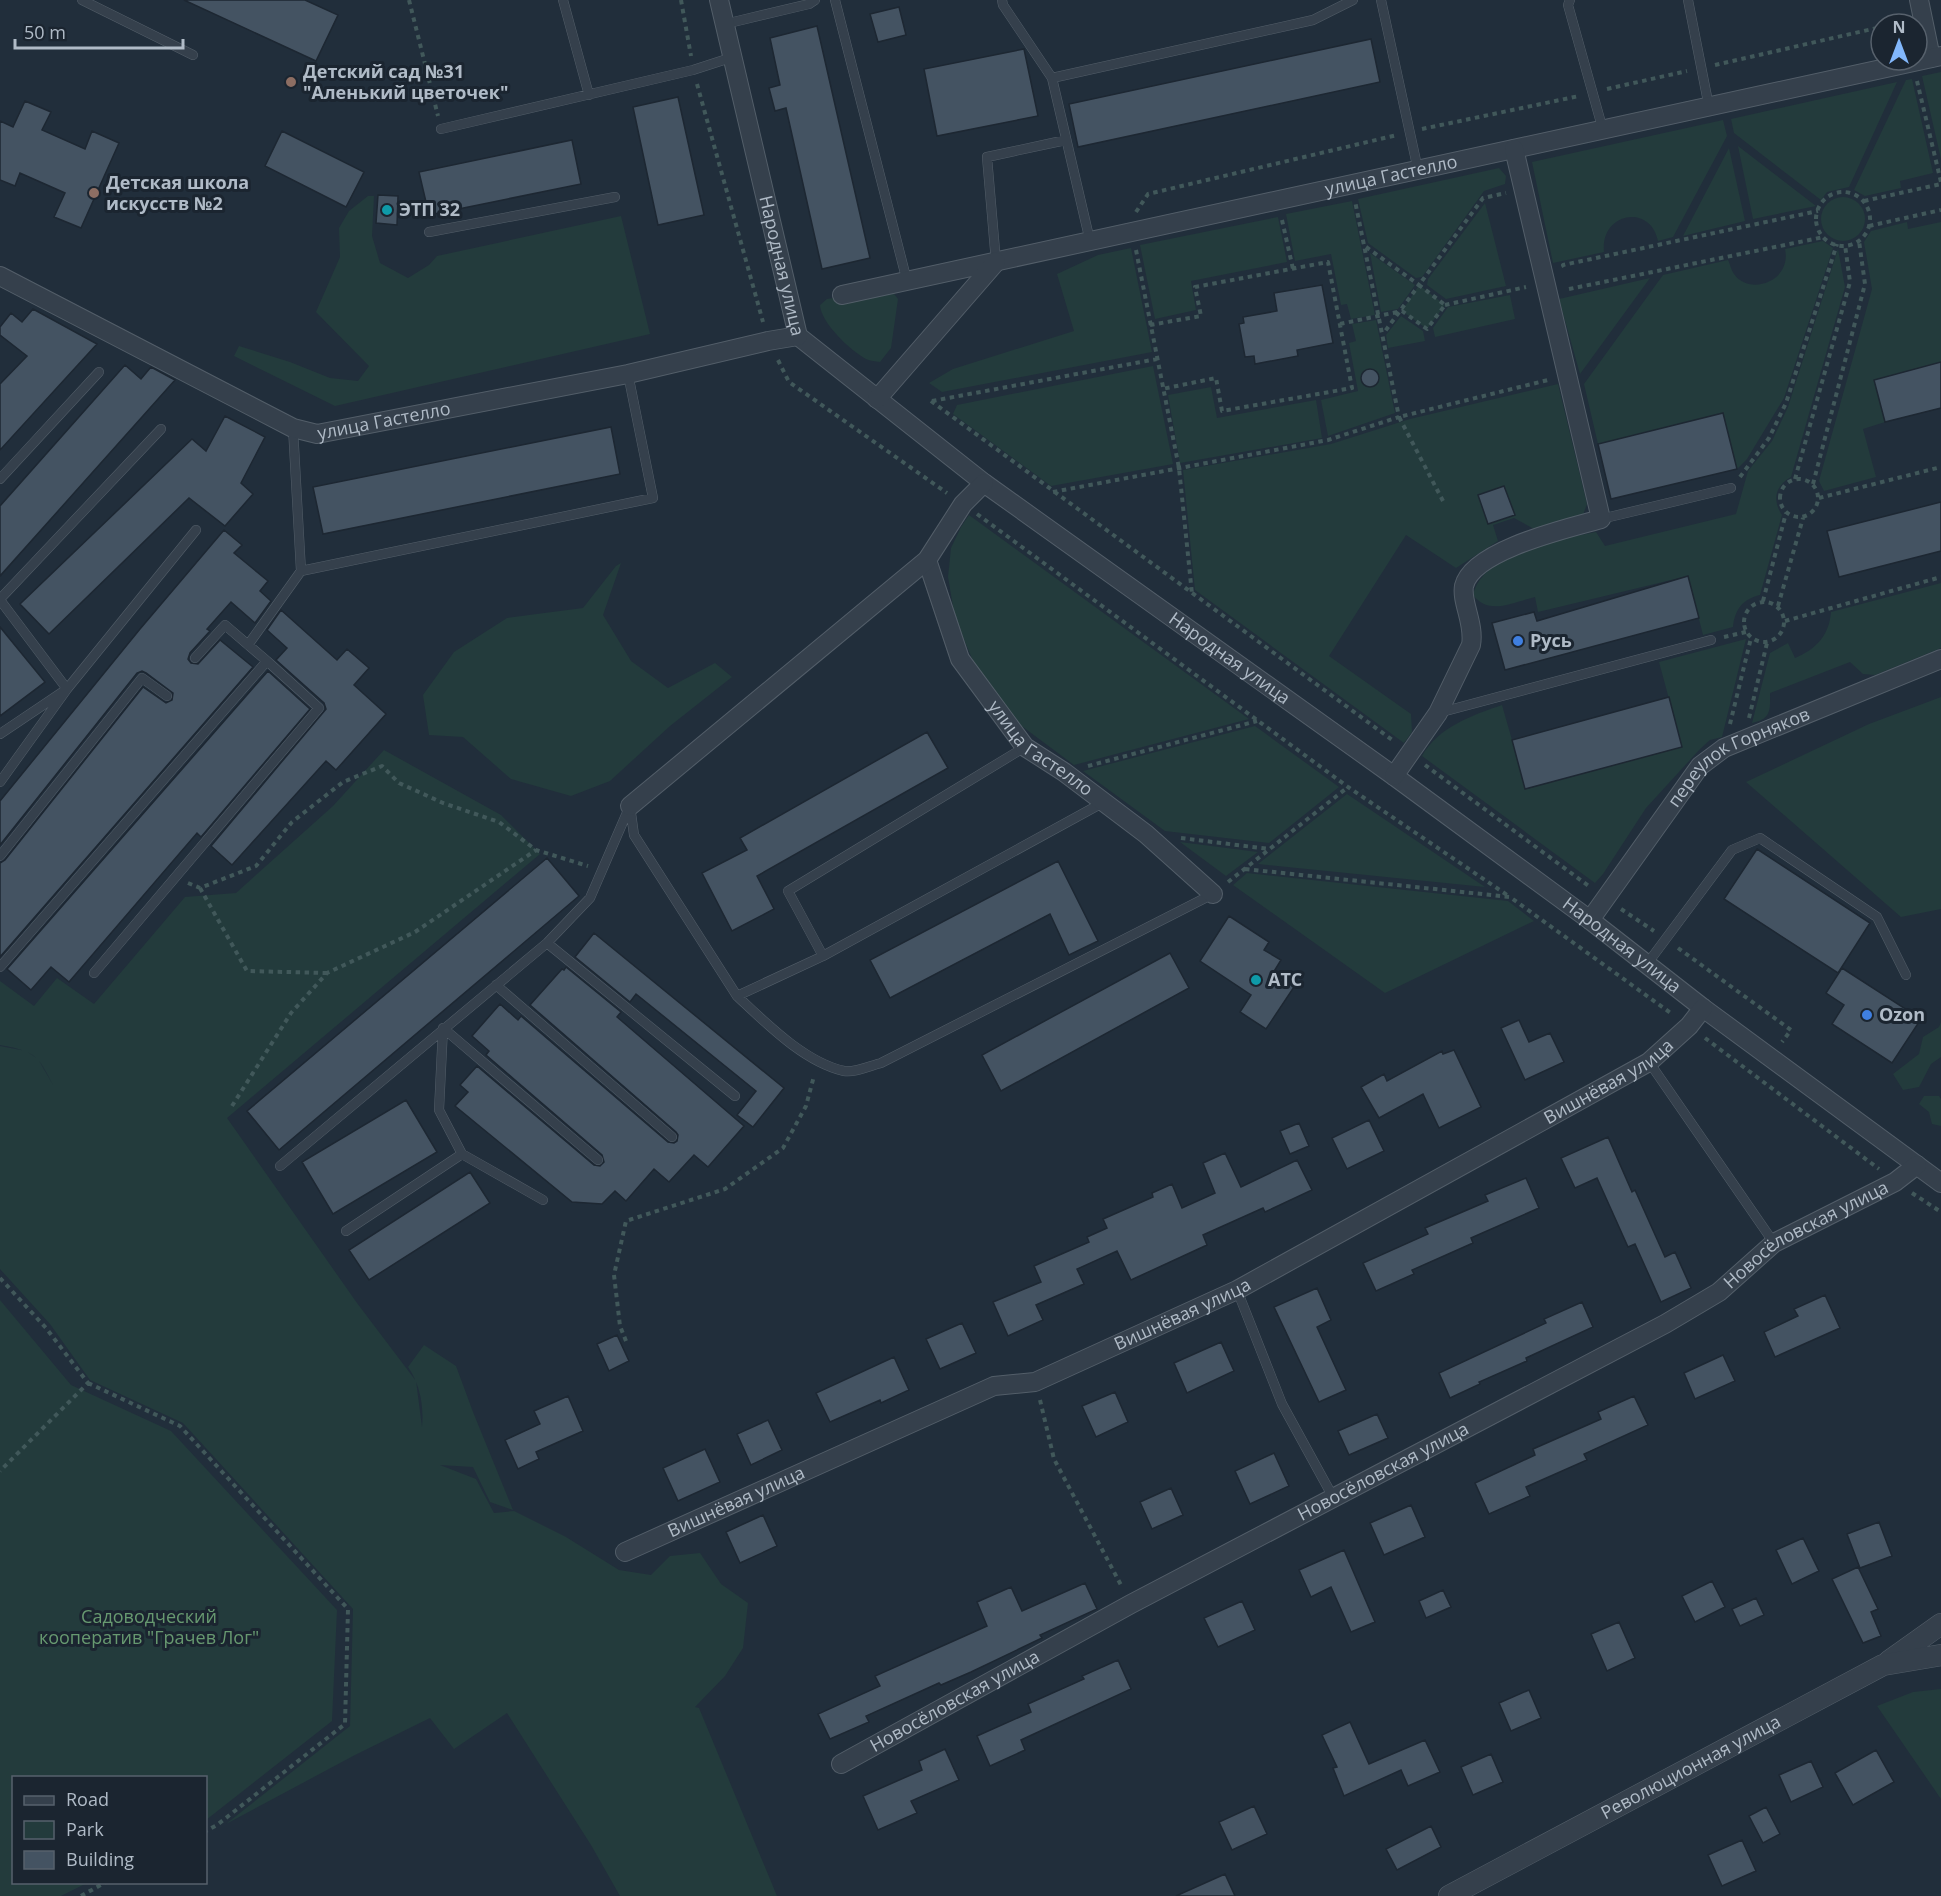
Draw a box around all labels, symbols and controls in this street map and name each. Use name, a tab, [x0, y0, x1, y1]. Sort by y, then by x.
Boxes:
scale bar	[15, 12, 183, 50]
north arrow	[1869, 12, 1929, 72]
text: N	[1892, 16, 1906, 38]
text: 50 m	[24, 20, 66, 44]
place label: Детский сад №31 "Аленький цветочек"	[303, 59, 508, 104]
marker: Детский сад №31 "Аленький цветочек"	[284, 75, 298, 89]
street label: улица Гастелло	[1323, 149, 1459, 201]
place label: Детская школа искусств №2	[106, 170, 249, 215]
marker: Детская школа искусств №2	[87, 186, 101, 200]
street label: Народная улица	[754, 193, 811, 338]
place label: ЭТП 32	[399, 197, 460, 221]
marker: ЭТП 32	[380, 203, 394, 217]
street label: улица Гастелло	[315, 396, 452, 445]
street label: Народная улица	[1165, 606, 1296, 709]
place label: Русь	[1530, 628, 1572, 652]
marker: Русь	[1511, 634, 1525, 648]
street label: улица Гастелло	[983, 695, 1098, 801]
street label: переулок Горняков	[1661, 701, 1813, 812]
street label: Народная улица	[1558, 891, 1687, 998]
place label: АТС	[1268, 967, 1302, 991]
marker: АТС	[1249, 973, 1263, 987]
place label: Ozon	[1879, 1002, 1925, 1026]
marker: Ozon	[1860, 1008, 1874, 1022]
street label: Вишнёвая улица	[1539, 1033, 1678, 1129]
street label: Новосёловская улица	[1718, 1174, 1892, 1294]
street label: Вишнёвая улица	[1110, 1272, 1255, 1355]
street label: Новосёловская улица	[1293, 1416, 1473, 1526]
street label: Вишнёвая улица	[664, 1460, 808, 1542]
park label: Cадоводческий кооператив "Грачев Лог"	[39, 1604, 259, 1649]
street label: Новосёловская улица	[865, 1644, 1043, 1757]
street label: Революционная улица	[1596, 1709, 1785, 1824]
legend	[12, 1776, 207, 1884]
text: Road	[66, 1787, 109, 1811]
text: Park	[66, 1817, 104, 1841]
text: Building	[66, 1847, 134, 1871]

